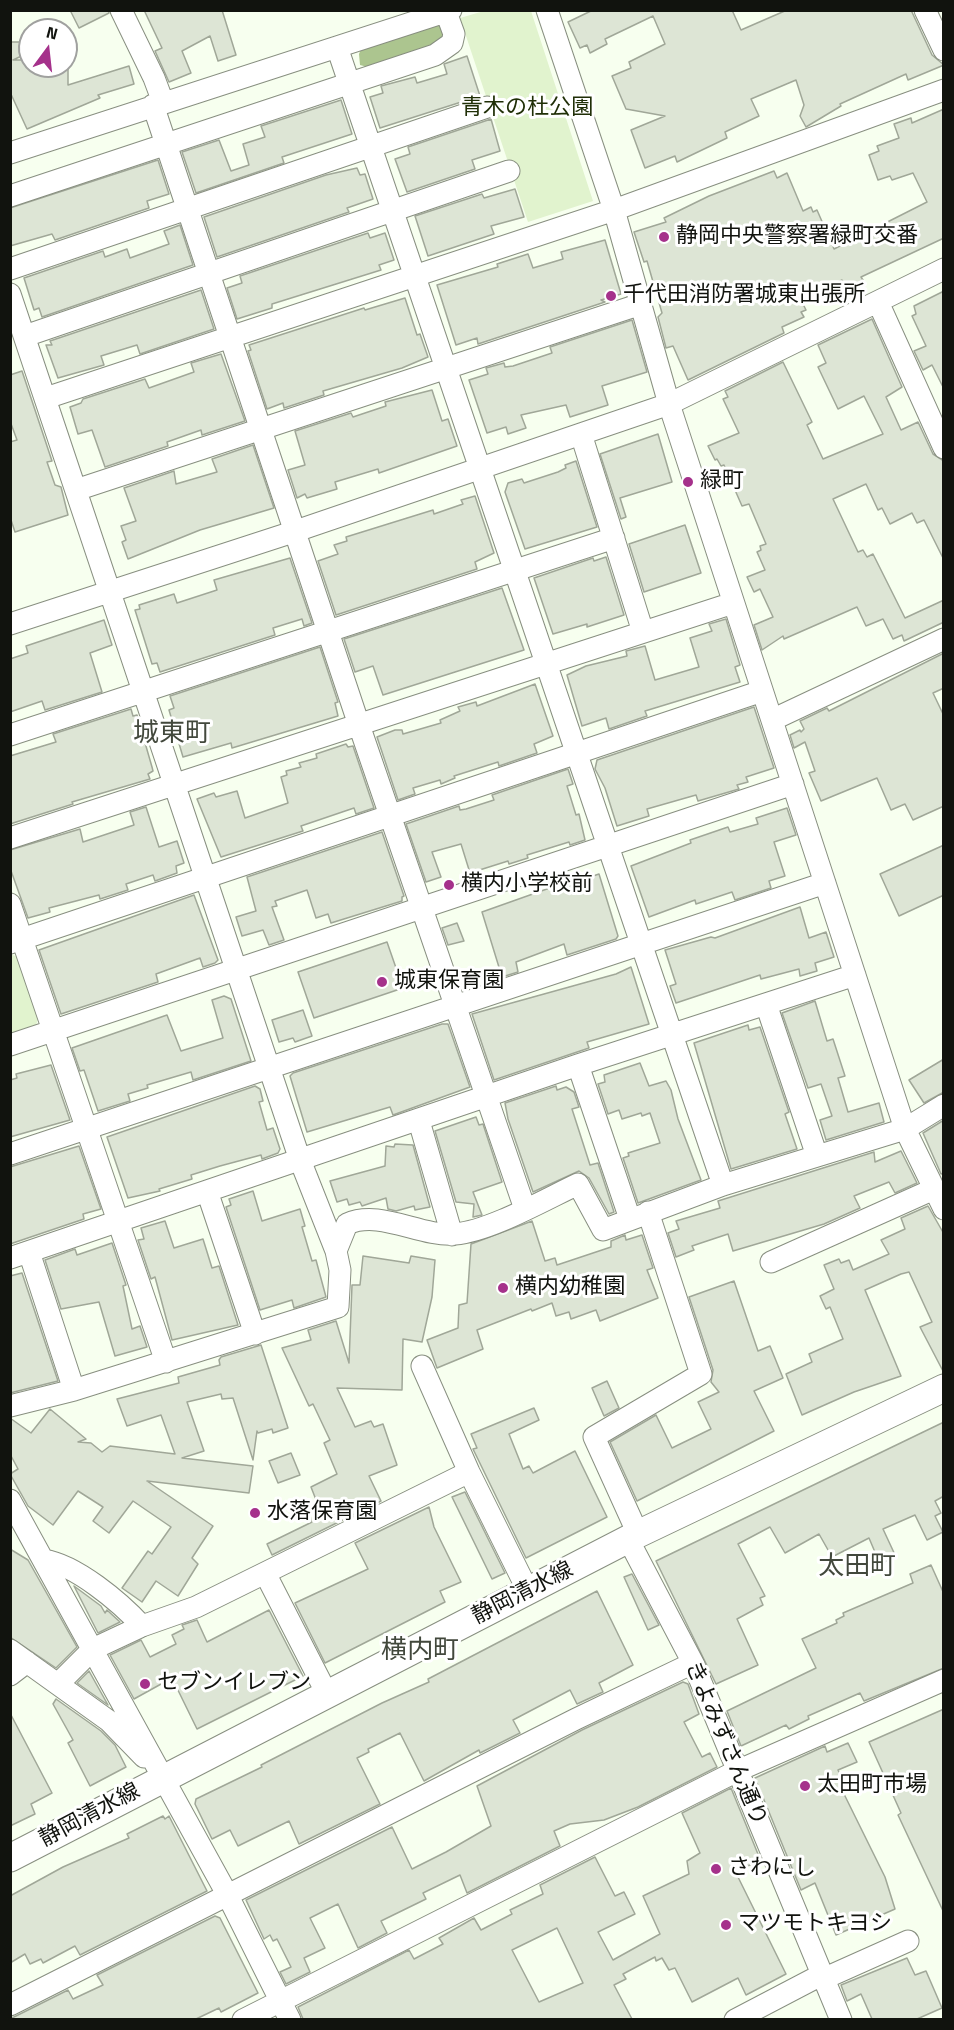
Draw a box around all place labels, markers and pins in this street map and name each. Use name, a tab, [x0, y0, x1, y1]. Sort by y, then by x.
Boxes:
place label: 静岡中央警察署緑町交番	[676, 224, 918, 250]
marker: 静岡中央警察署緑町交番	[657, 230, 671, 244]
place label: 千代田消防署城東出張所	[623, 283, 865, 309]
marker: 千代田消防署城東出張所	[604, 289, 618, 303]
place label: 緑町	[700, 469, 744, 495]
marker: 緑町	[681, 475, 695, 489]
place label: 横内小学校前	[461, 872, 593, 898]
marker: 横内小学校前	[442, 878, 456, 892]
place label: 城東保育園	[394, 969, 504, 995]
marker: 城東保育園	[375, 975, 389, 989]
place label: 横内幼稚園	[515, 1275, 625, 1301]
marker: 横内幼稚園	[496, 1281, 510, 1295]
place label: 水落保育園	[267, 1500, 377, 1526]
marker: 水落保育園	[248, 1506, 262, 1520]
place label: セブンイレブン	[157, 1671, 311, 1697]
marker: セブンイレブン	[138, 1677, 152, 1691]
place label: 太田町市場	[817, 1773, 927, 1799]
marker: 太田町市場	[798, 1779, 812, 1793]
place label: さわにし	[728, 1856, 816, 1882]
marker: さわにし	[709, 1862, 723, 1876]
place label: マツモトキヨシ	[738, 1912, 892, 1938]
marker: マツモトキヨシ	[719, 1918, 733, 1932]

